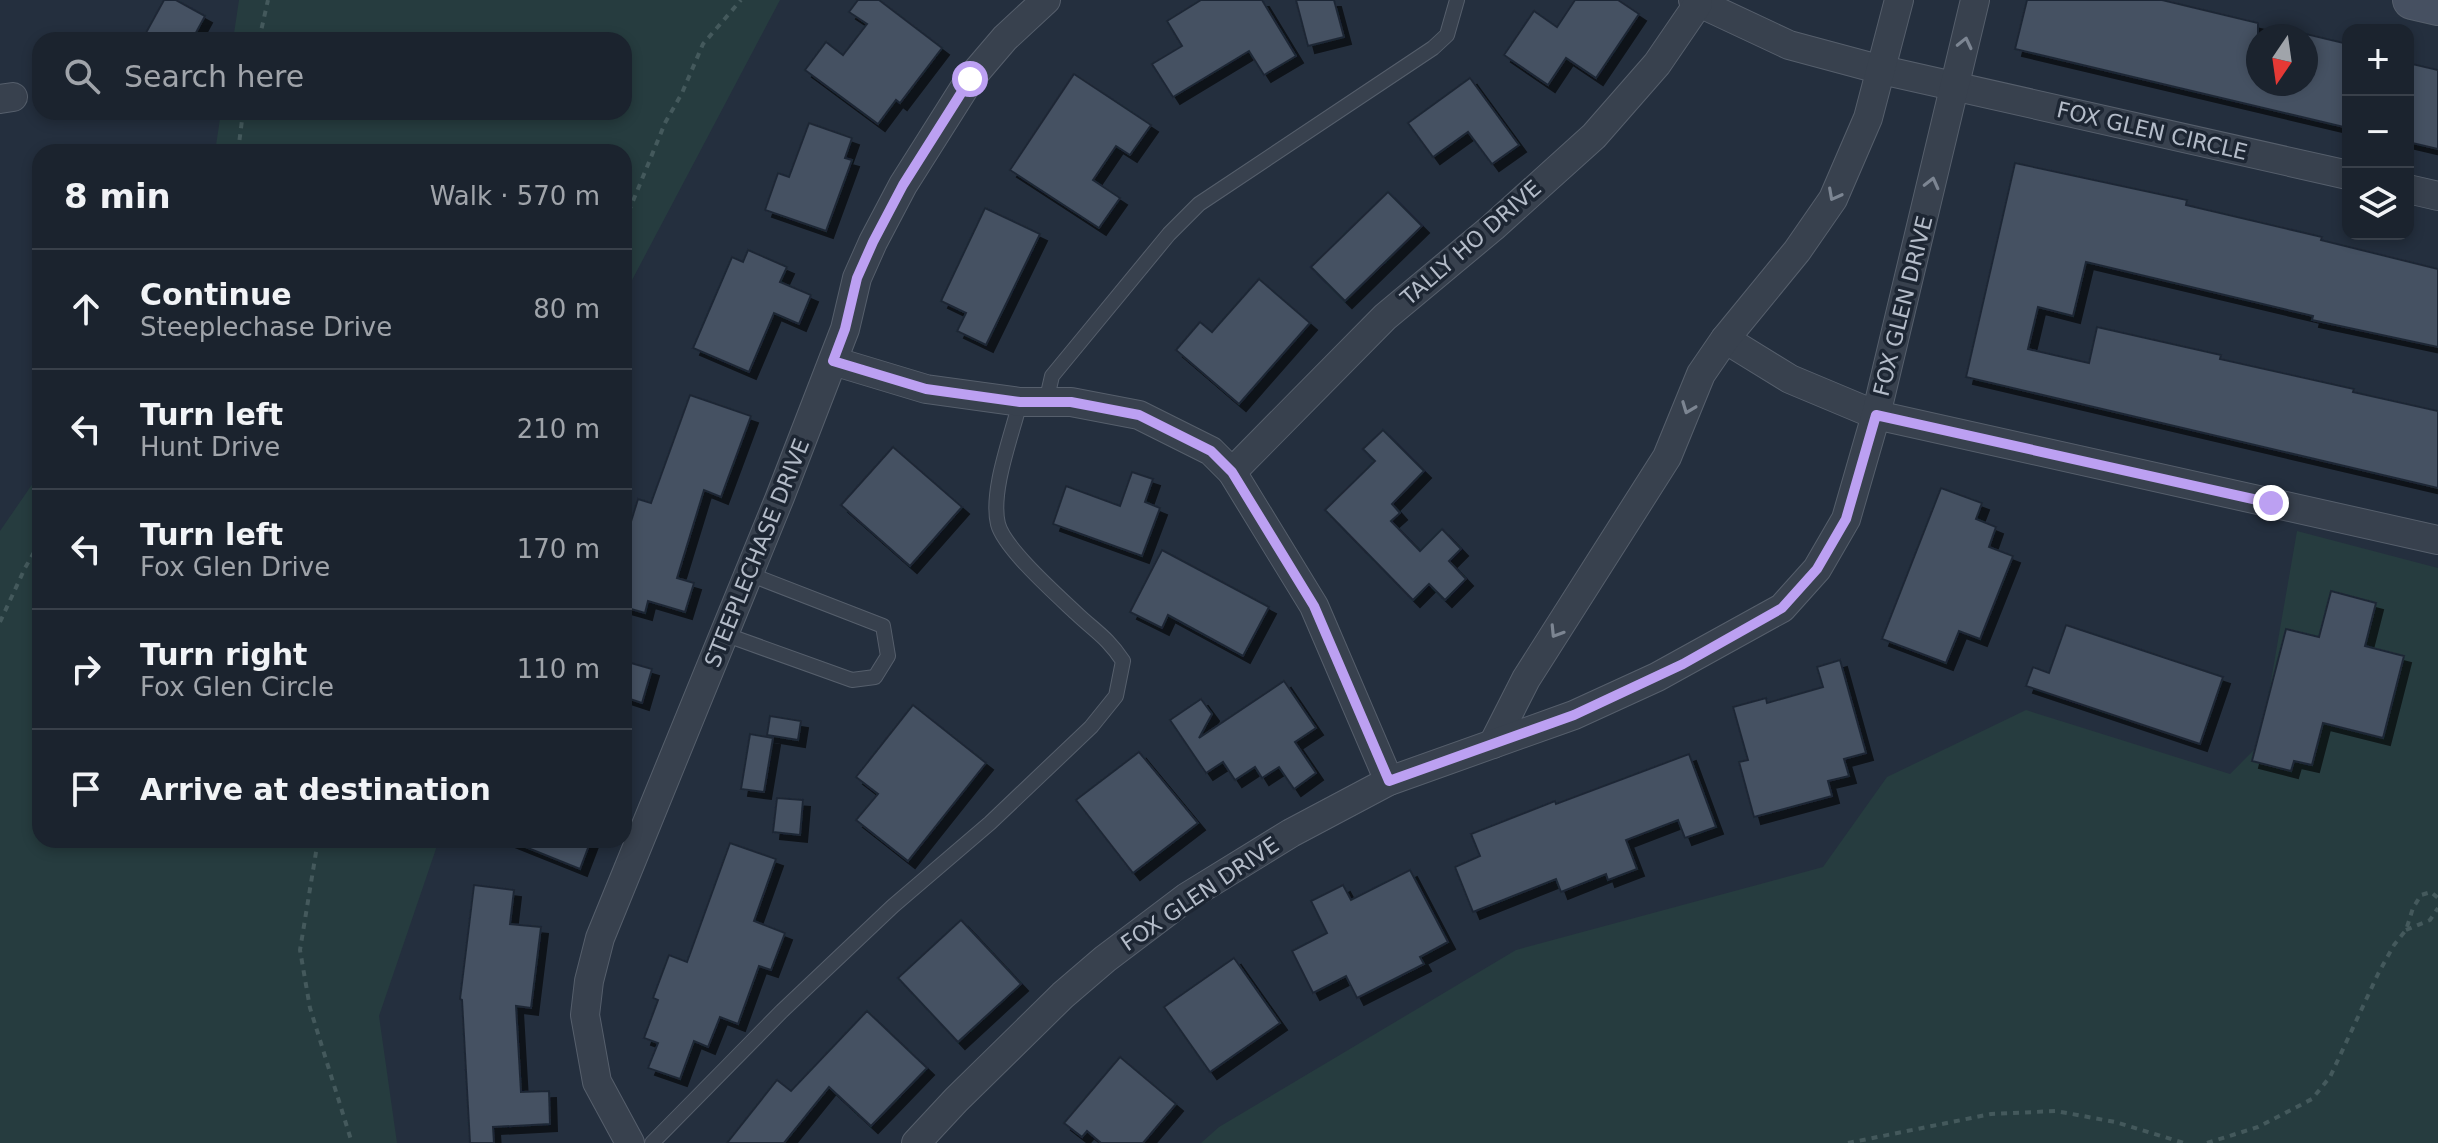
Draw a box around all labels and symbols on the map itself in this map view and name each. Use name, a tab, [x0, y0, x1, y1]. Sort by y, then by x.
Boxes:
north arrow	[2246, 24, 2318, 96]
one-way arrow	[1956, 37, 1973, 51]
route start	[952, 61, 988, 97]
street label: FOX GLEN CIRCLE	[2054, 97, 2250, 165]
street label: TALLY HO DRIVE	[1395, 175, 1546, 311]
one-way arrow	[1923, 176, 1940, 190]
one-way arrow	[1828, 187, 1843, 201]
street label: FOX GLEN DRIVE	[1868, 213, 1938, 399]
one-way arrow	[1681, 400, 1698, 414]
street label: STEEPLECHASE DRIVE	[700, 435, 814, 671]
route end	[2253, 485, 2289, 521]
one-way arrow	[1551, 623, 1566, 637]
street label: FOX GLEN DRIVE	[1116, 832, 1284, 956]

